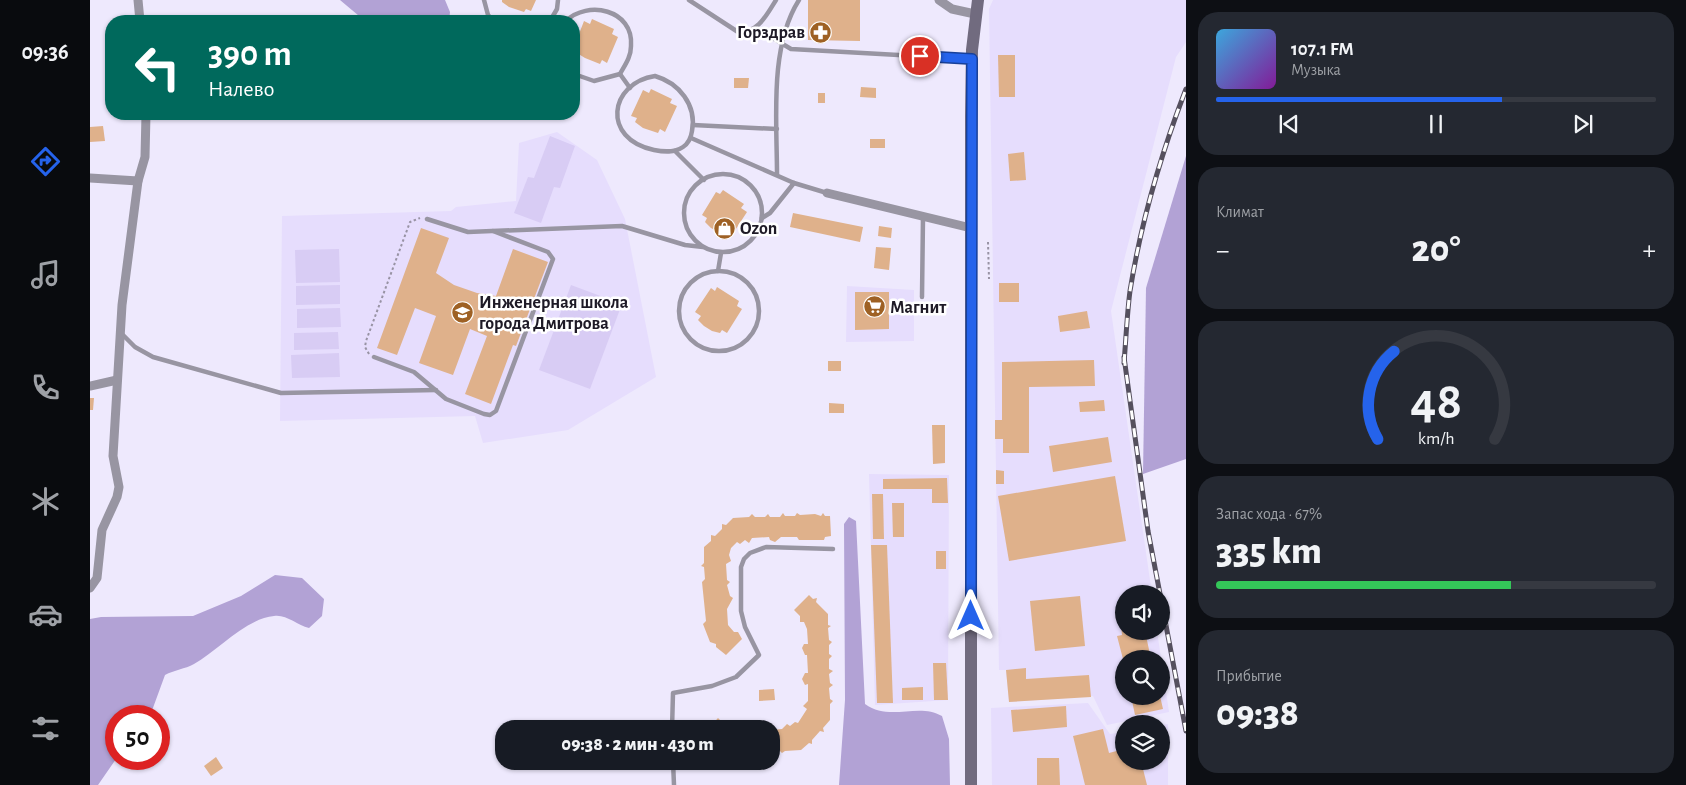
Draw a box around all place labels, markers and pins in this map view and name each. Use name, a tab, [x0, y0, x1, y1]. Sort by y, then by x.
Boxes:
pharmacy icon: Горздрав	[809, 20, 833, 44]
place label: Горздрав	[737, 24, 805, 42]
pin	[899, 35, 941, 77]
shop icon: Ozon	[712, 216, 736, 240]
place label: Ozon	[740, 220, 777, 238]
place label: Инженерная школа города Дмитрова	[479, 294, 629, 333]
supermarket icon: Магнит	[862, 295, 886, 319]
place label: Магнит	[890, 299, 947, 317]
school or university icon: Инженерная школа города Дмитрова	[451, 300, 475, 324]

